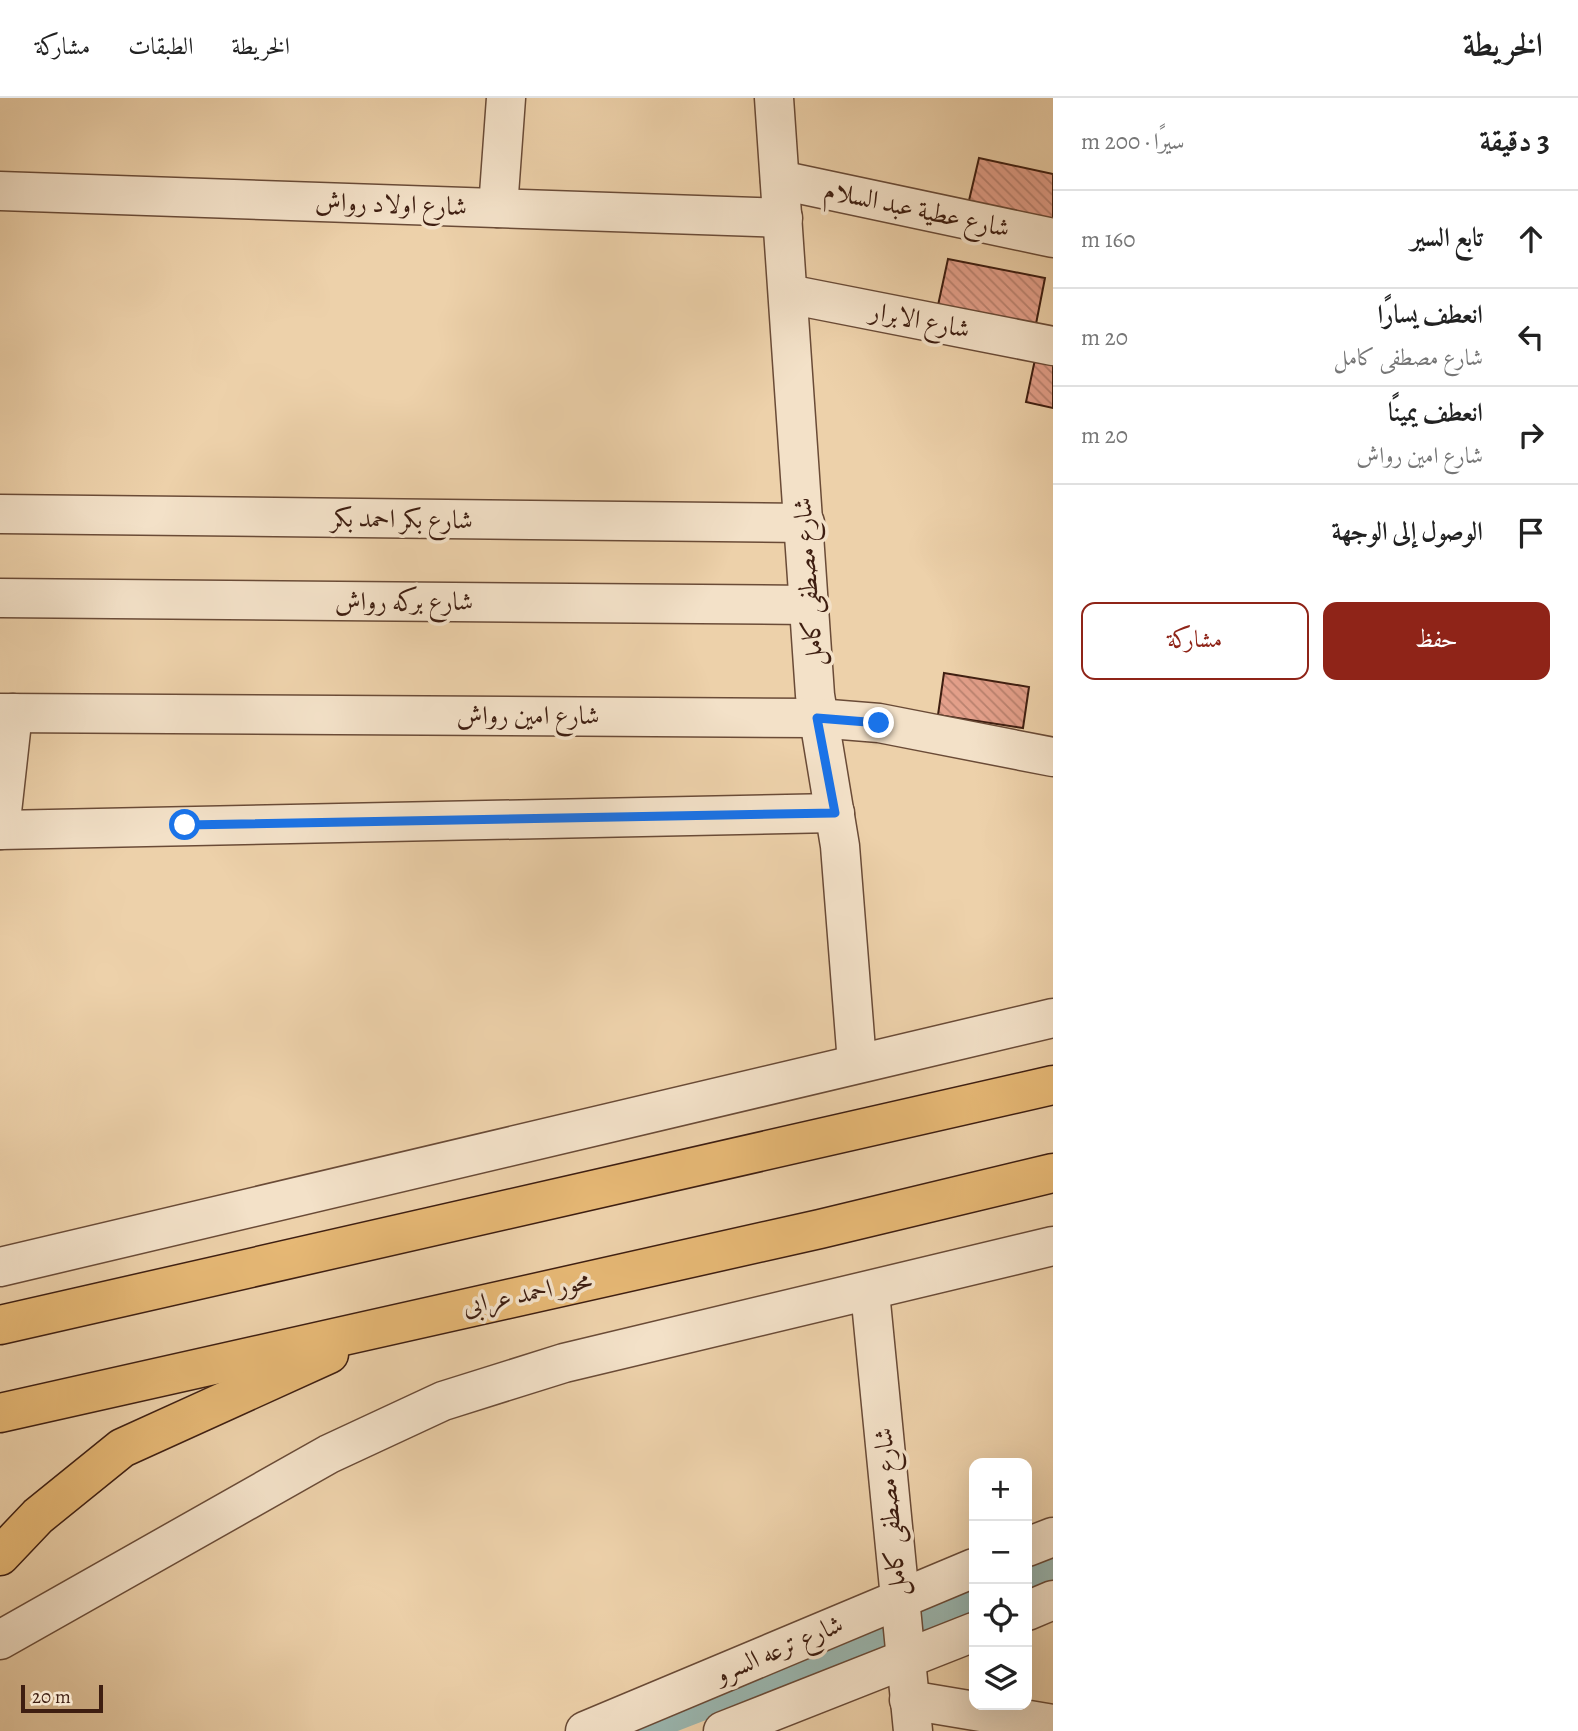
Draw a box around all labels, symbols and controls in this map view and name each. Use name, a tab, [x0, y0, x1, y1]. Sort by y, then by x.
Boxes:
text: الخريطة	[1463, 22, 1543, 67]
text: مشاركة	[35, 30, 90, 62]
text: الطبقات	[128, 30, 194, 62]
text: الخريطة	[232, 30, 290, 62]
text: 3 دقيقة	[1479, 121, 1550, 161]
text: سيرًا · 200 m	[1081, 126, 1185, 157]
street label: شارع عطية عبد السلام	[820, 172, 1013, 251]
street label: شارع اولاد رواش	[314, 184, 468, 228]
text: تابع السير	[1411, 220, 1483, 255]
icon: ahead	[1512, 220, 1550, 258]
text: 160 m	[1081, 224, 1135, 255]
street label: شارع الابرار	[863, 293, 973, 351]
text: انعطف يسارًا	[1377, 297, 1483, 332]
icon: left	[1512, 318, 1550, 356]
text: 20 m	[1081, 322, 1128, 353]
text: شارع مصطفى كامل	[1333, 342, 1483, 373]
text: انعطف يمينًا	[1388, 395, 1483, 430]
icon: right	[1512, 416, 1550, 454]
text: 20 m	[1081, 420, 1128, 451]
text: شارع امين رواش	[1356, 440, 1483, 471]
street label: شارع مصطفى كامل	[785, 496, 835, 668]
street label: شارع بكر احمد بكر	[328, 500, 473, 542]
text: الوصول إلى الوجهة	[1331, 514, 1483, 549]
icon: arrive	[1512, 514, 1550, 552]
street label: شارع بركه رواش	[335, 584, 473, 623]
button: مشاركة	[1081, 602, 1309, 680]
button: حفظ	[1323, 602, 1550, 680]
street label: شارع امين رواش	[456, 698, 600, 737]
route end	[863, 707, 894, 738]
route start	[169, 809, 200, 840]
street label: محور احمد عرابى	[459, 1262, 596, 1325]
street label: شارع مصطفى كامل	[865, 1426, 919, 1598]
map controls	[969, 1458, 1032, 1710]
button: +	[969, 1458, 1032, 1521]
button: −	[969, 1521, 1032, 1584]
button: locate	[969, 1584, 1032, 1647]
street label: شارع ترعه السرو	[707, 1606, 850, 1697]
button: layers	[969, 1647, 1032, 1710]
scale bar	[21, 1682, 103, 1714]
text: 20 m	[32, 1684, 71, 1710]

